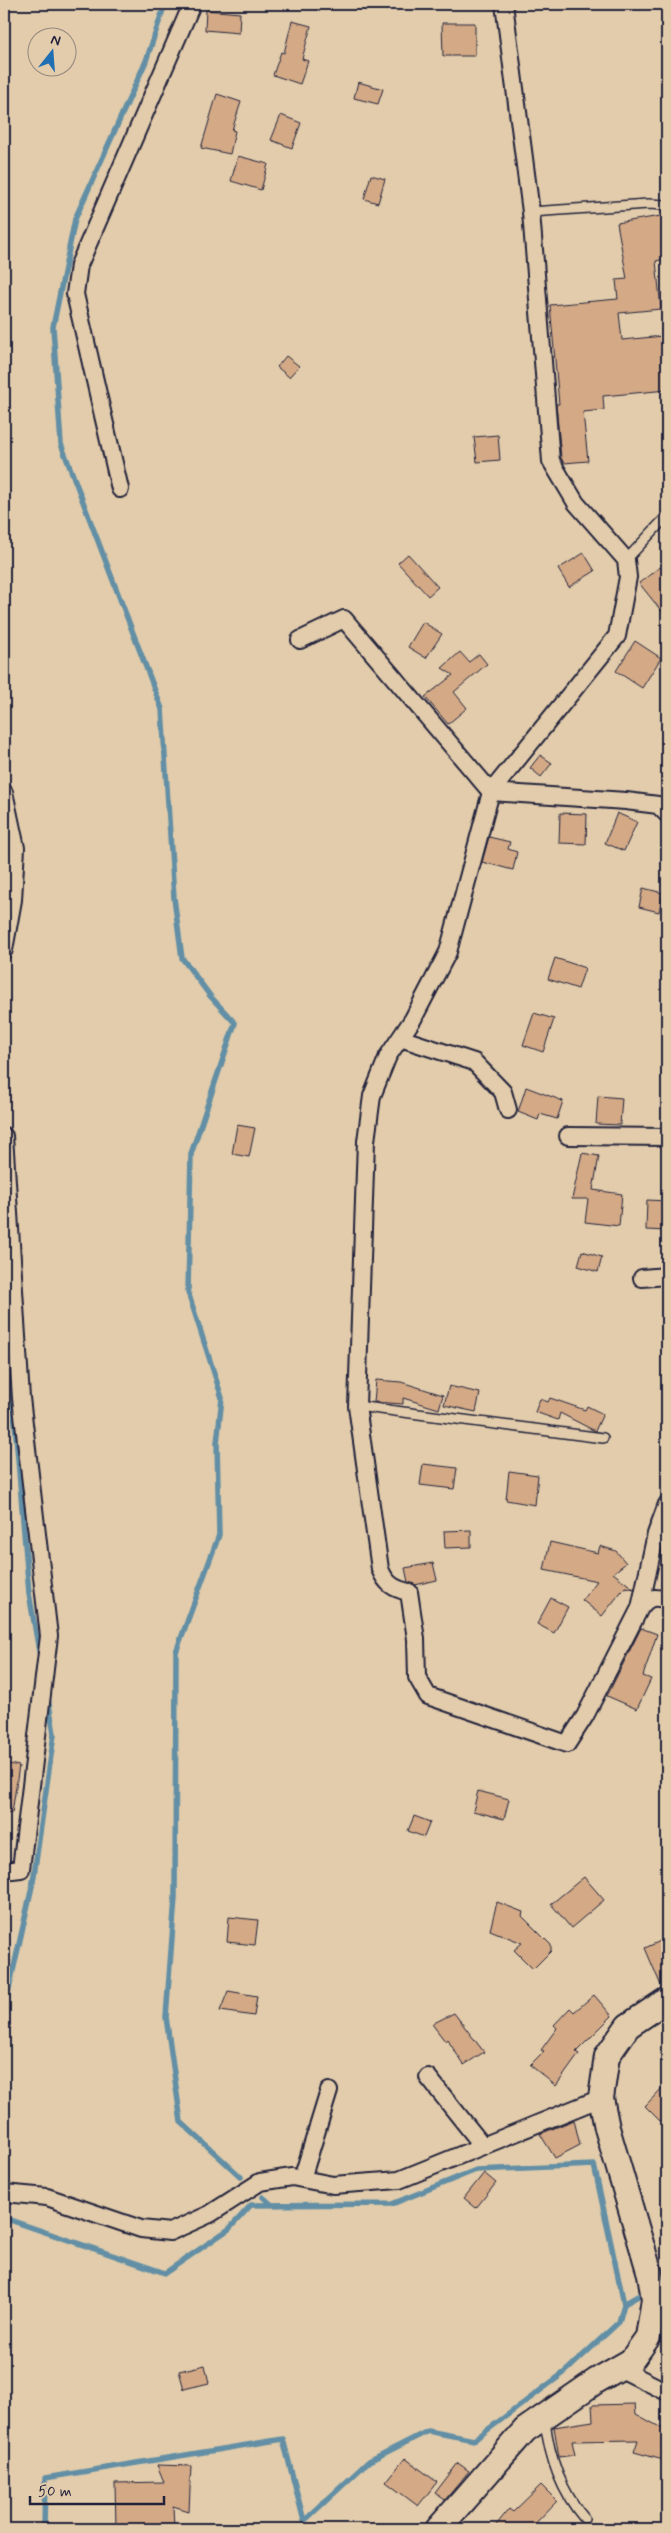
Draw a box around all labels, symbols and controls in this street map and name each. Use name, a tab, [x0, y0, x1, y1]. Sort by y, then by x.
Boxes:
north arrow	[28, 28, 78, 78]
text: N	[48, 31, 63, 50]
scale bar	[30, 2473, 164, 2505]
text: 50 m	[38, 2482, 72, 2502]

